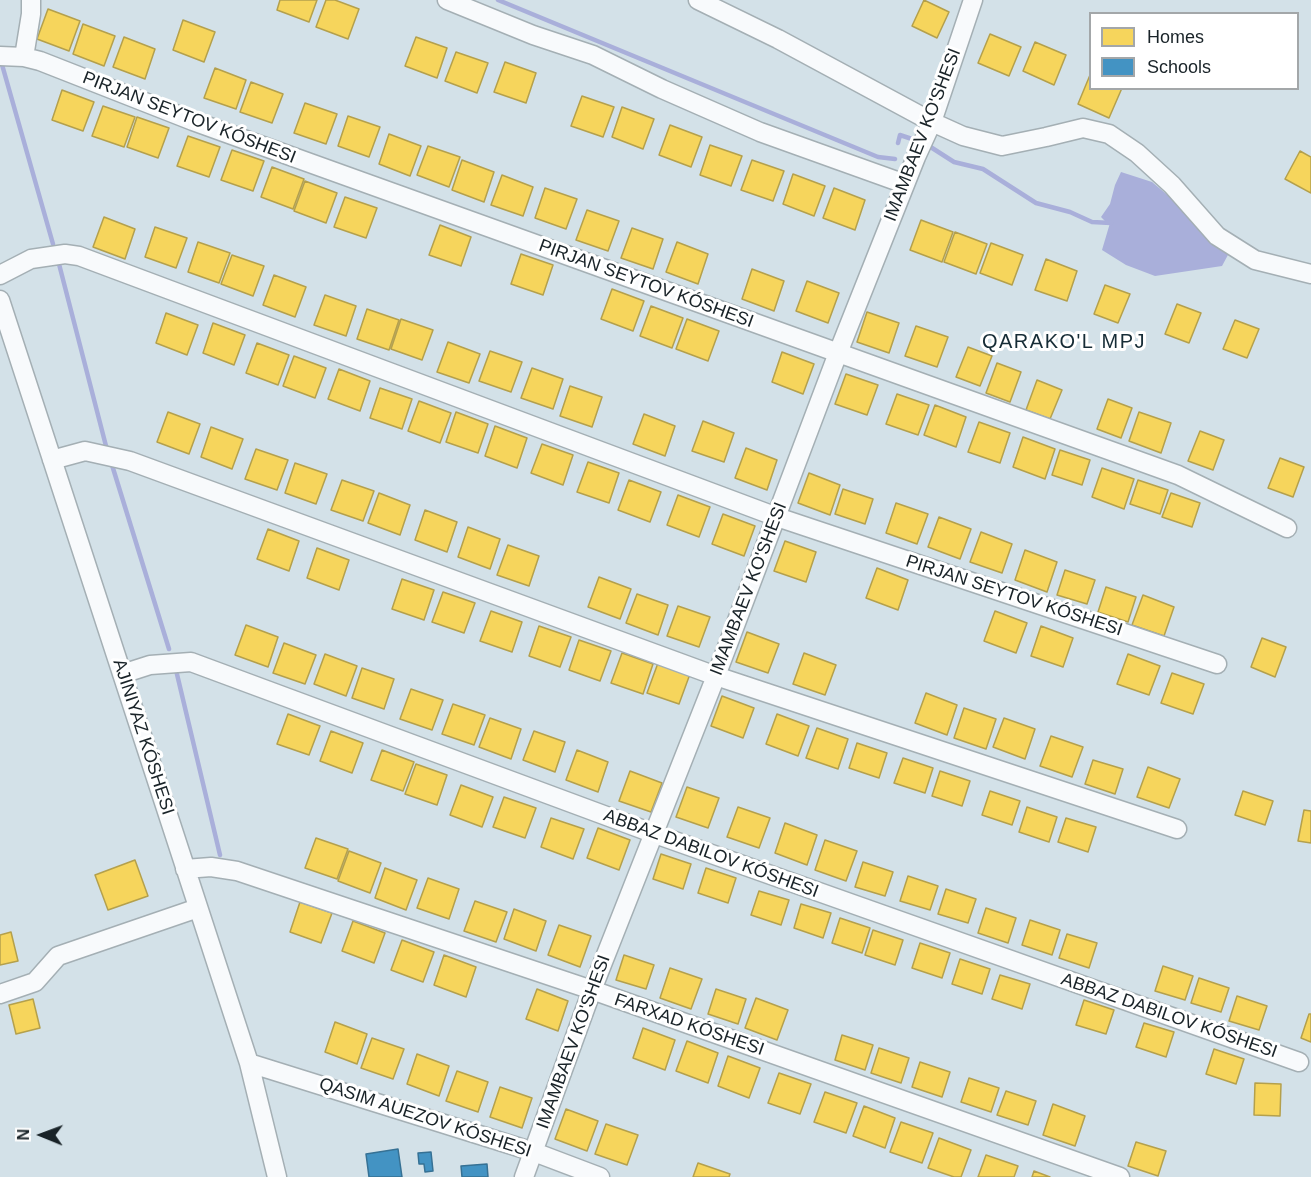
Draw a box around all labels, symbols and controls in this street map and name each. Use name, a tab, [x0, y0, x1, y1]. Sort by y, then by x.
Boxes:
legend	[1089, 12, 1299, 90]
text: Homes	[1147, 27, 1204, 47]
street label: IMAMBAEV KO'SHESI	[880, 45, 966, 225]
text: Schools	[1147, 57, 1211, 77]
street label: PIRJAN SEYTOV KÓSHESI	[79, 67, 299, 169]
street label: PIRJAN SEYTOV KÓSHESI	[536, 235, 756, 333]
district label: QARAKO'L MPJ	[982, 330, 1146, 354]
street label: IMAMBAEV KO'SHESI	[706, 499, 792, 679]
street label: PIRJAN SEYTOV KÓSHESI	[903, 551, 1125, 641]
street label: AJINIYAZ KÓSHESI	[108, 656, 178, 818]
street label: ABBAZ DABILOV KÓSHESI	[601, 805, 821, 903]
street label: IMAMBAEV KO'SHESI	[532, 952, 616, 1132]
street label: ABBAZ DABILOV KÓSHESI	[1058, 969, 1280, 1063]
street label: FARXAD KÓSHESI	[611, 989, 767, 1061]
street label: QASIM AUEZOV KÓSHESI	[316, 1073, 534, 1163]
north arrow	[12, 1105, 72, 1165]
text: N	[15, 1129, 32, 1141]

